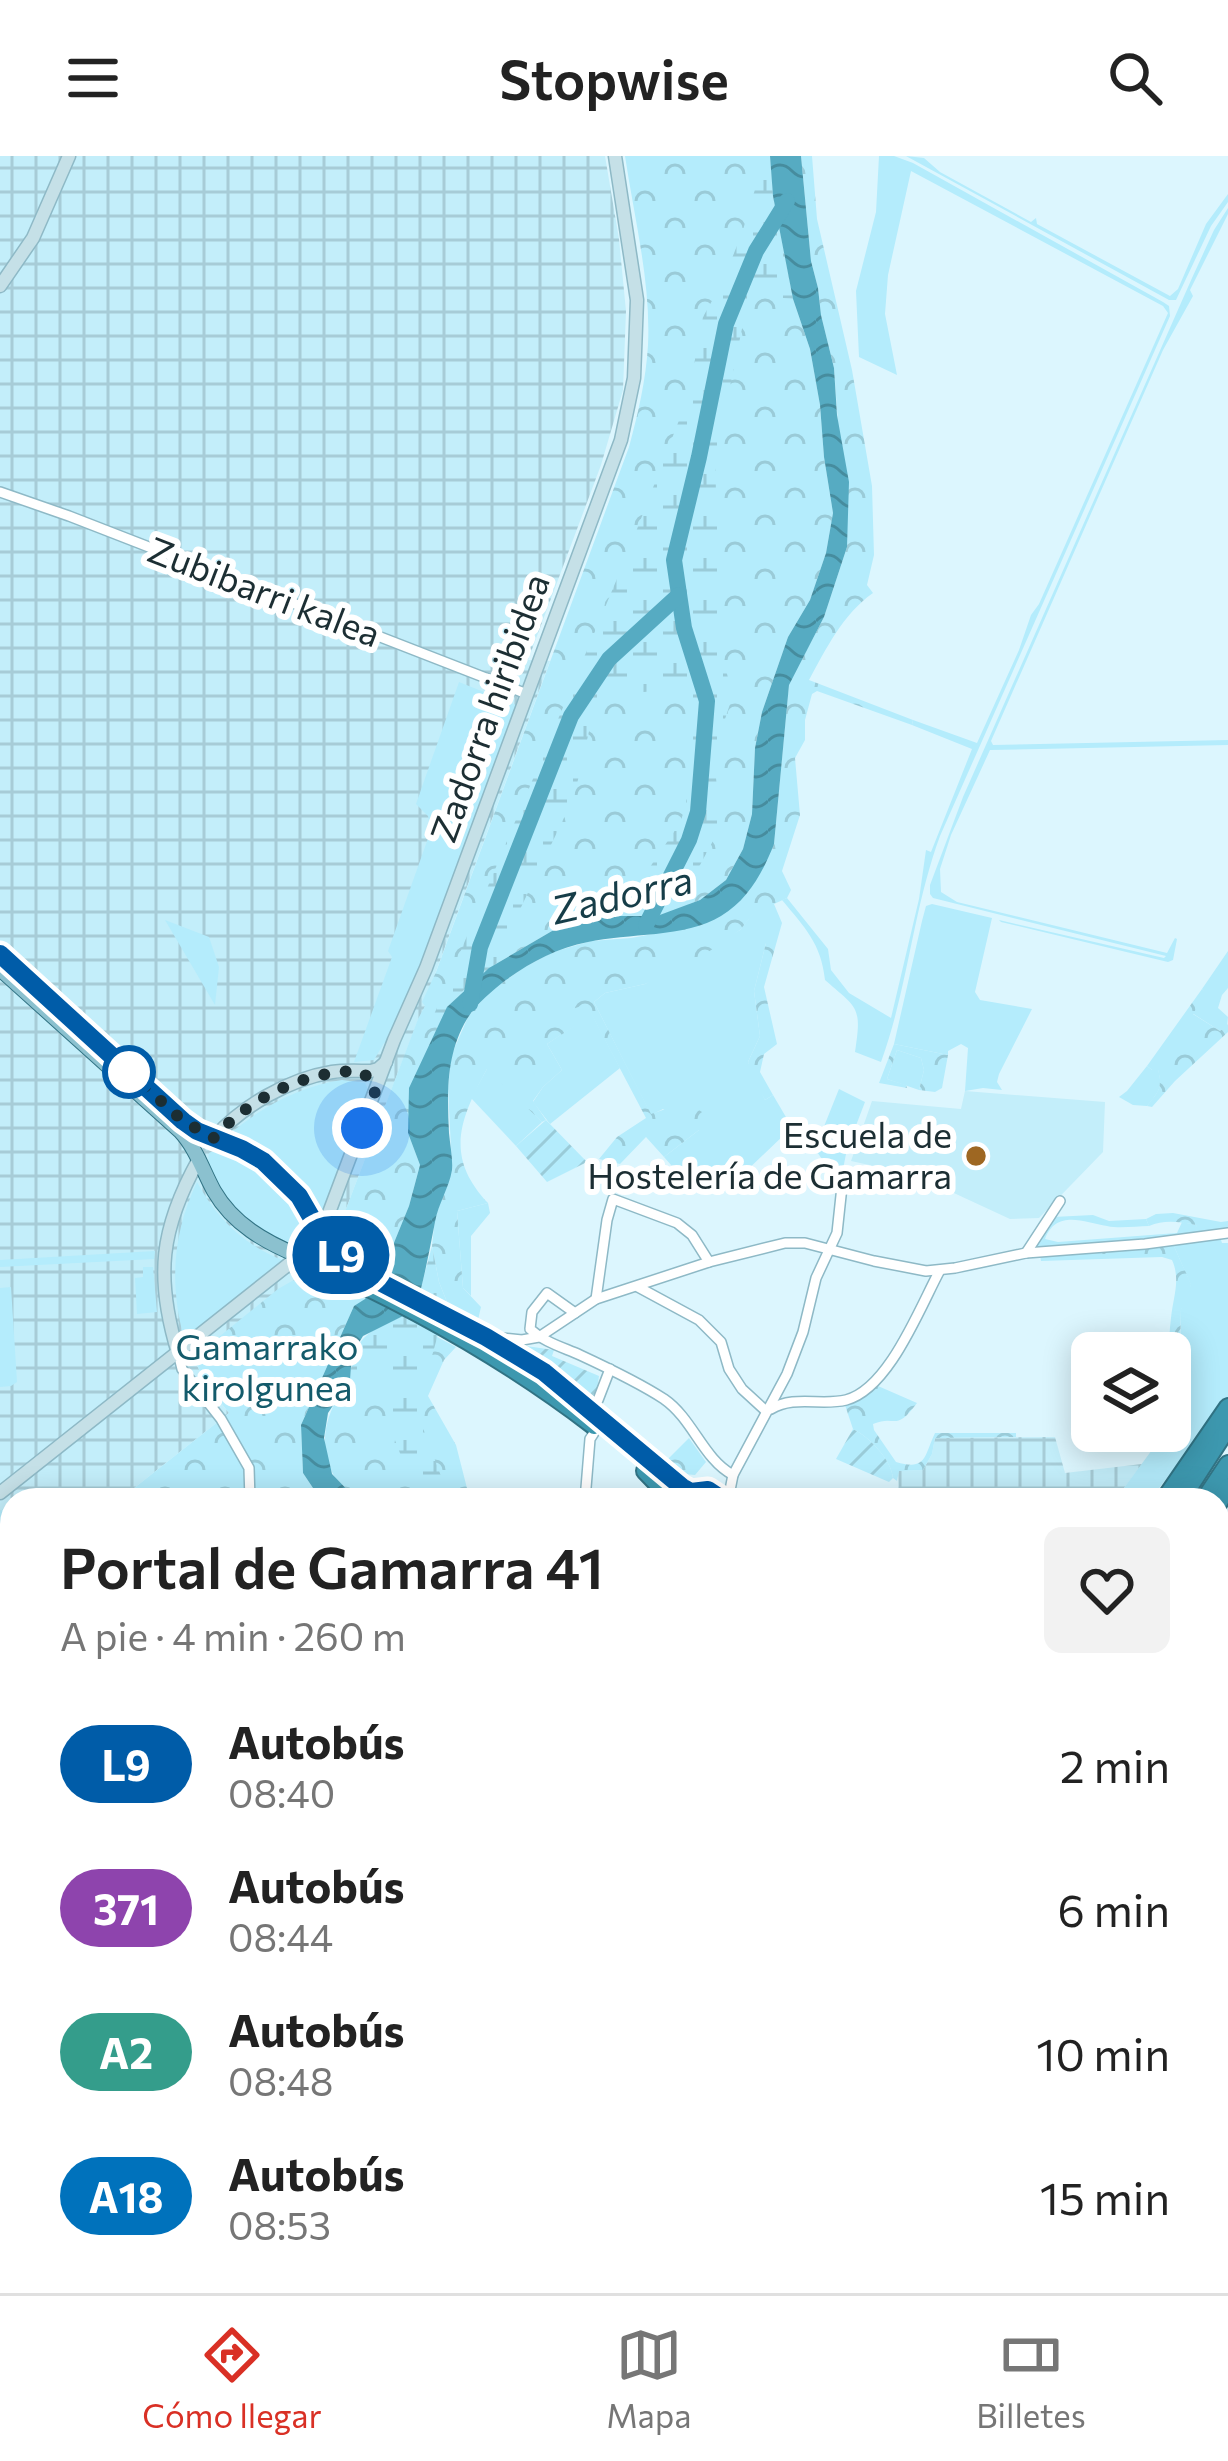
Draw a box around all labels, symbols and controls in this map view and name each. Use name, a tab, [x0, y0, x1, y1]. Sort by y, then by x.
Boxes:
icon: menu	[60, 45, 126, 111]
text: Stopwise	[499, 45, 729, 111]
icon: search	[1102, 45, 1168, 111]
street label: Zubibarri kalea	[142, 526, 387, 655]
street label: Zadorra hiribidea	[419, 567, 557, 847]
water label: Zadorra	[545, 854, 697, 933]
unlabelled marker	[104, 1047, 154, 1097]
your location	[332, 1098, 392, 1158]
place label: Escuela de Hostelería de Gamarra	[587, 1111, 952, 1196]
marker: Escuela de Hostelería de Gamarra	[963, 1143, 989, 1169]
line badge: L9	[287, 1216, 395, 1294]
text: L9	[316, 1229, 366, 1281]
park label: Gamarrako kirolgunea	[176, 1323, 358, 1408]
map controls	[1071, 1332, 1191, 1452]
button: layers	[1071, 1332, 1191, 1452]
button: heart	[1044, 1527, 1170, 1653]
text: Portal de Gamarra 41	[60, 1531, 604, 1601]
text: A pie · 4 min · 260 m	[60, 1611, 406, 1659]
text: Autobús	[228, 1713, 405, 1768]
text: 2 min	[1060, 1737, 1170, 1792]
text: L9	[101, 1738, 151, 1790]
text: 08:40	[228, 1768, 335, 1816]
text: Autobús	[228, 1857, 405, 1912]
text: 6 min	[1057, 1881, 1170, 1936]
text: 371	[93, 1882, 159, 1934]
text: 08:44	[228, 1912, 333, 1960]
text: Autobús	[228, 2001, 405, 2056]
text: 10 min	[1036, 2025, 1170, 2080]
text: A2	[99, 2026, 153, 2078]
text: 08:48	[228, 2056, 333, 2104]
text: Autobús	[228, 2145, 405, 2200]
text: 15 min	[1040, 2169, 1170, 2224]
text: A18	[88, 2170, 164, 2222]
text: 08:53	[228, 2200, 331, 2248]
tab: Cómo llegar	[142, 2322, 322, 2435]
tab: Mapa	[606, 2322, 692, 2435]
tab: Billetes	[976, 2322, 1086, 2435]

